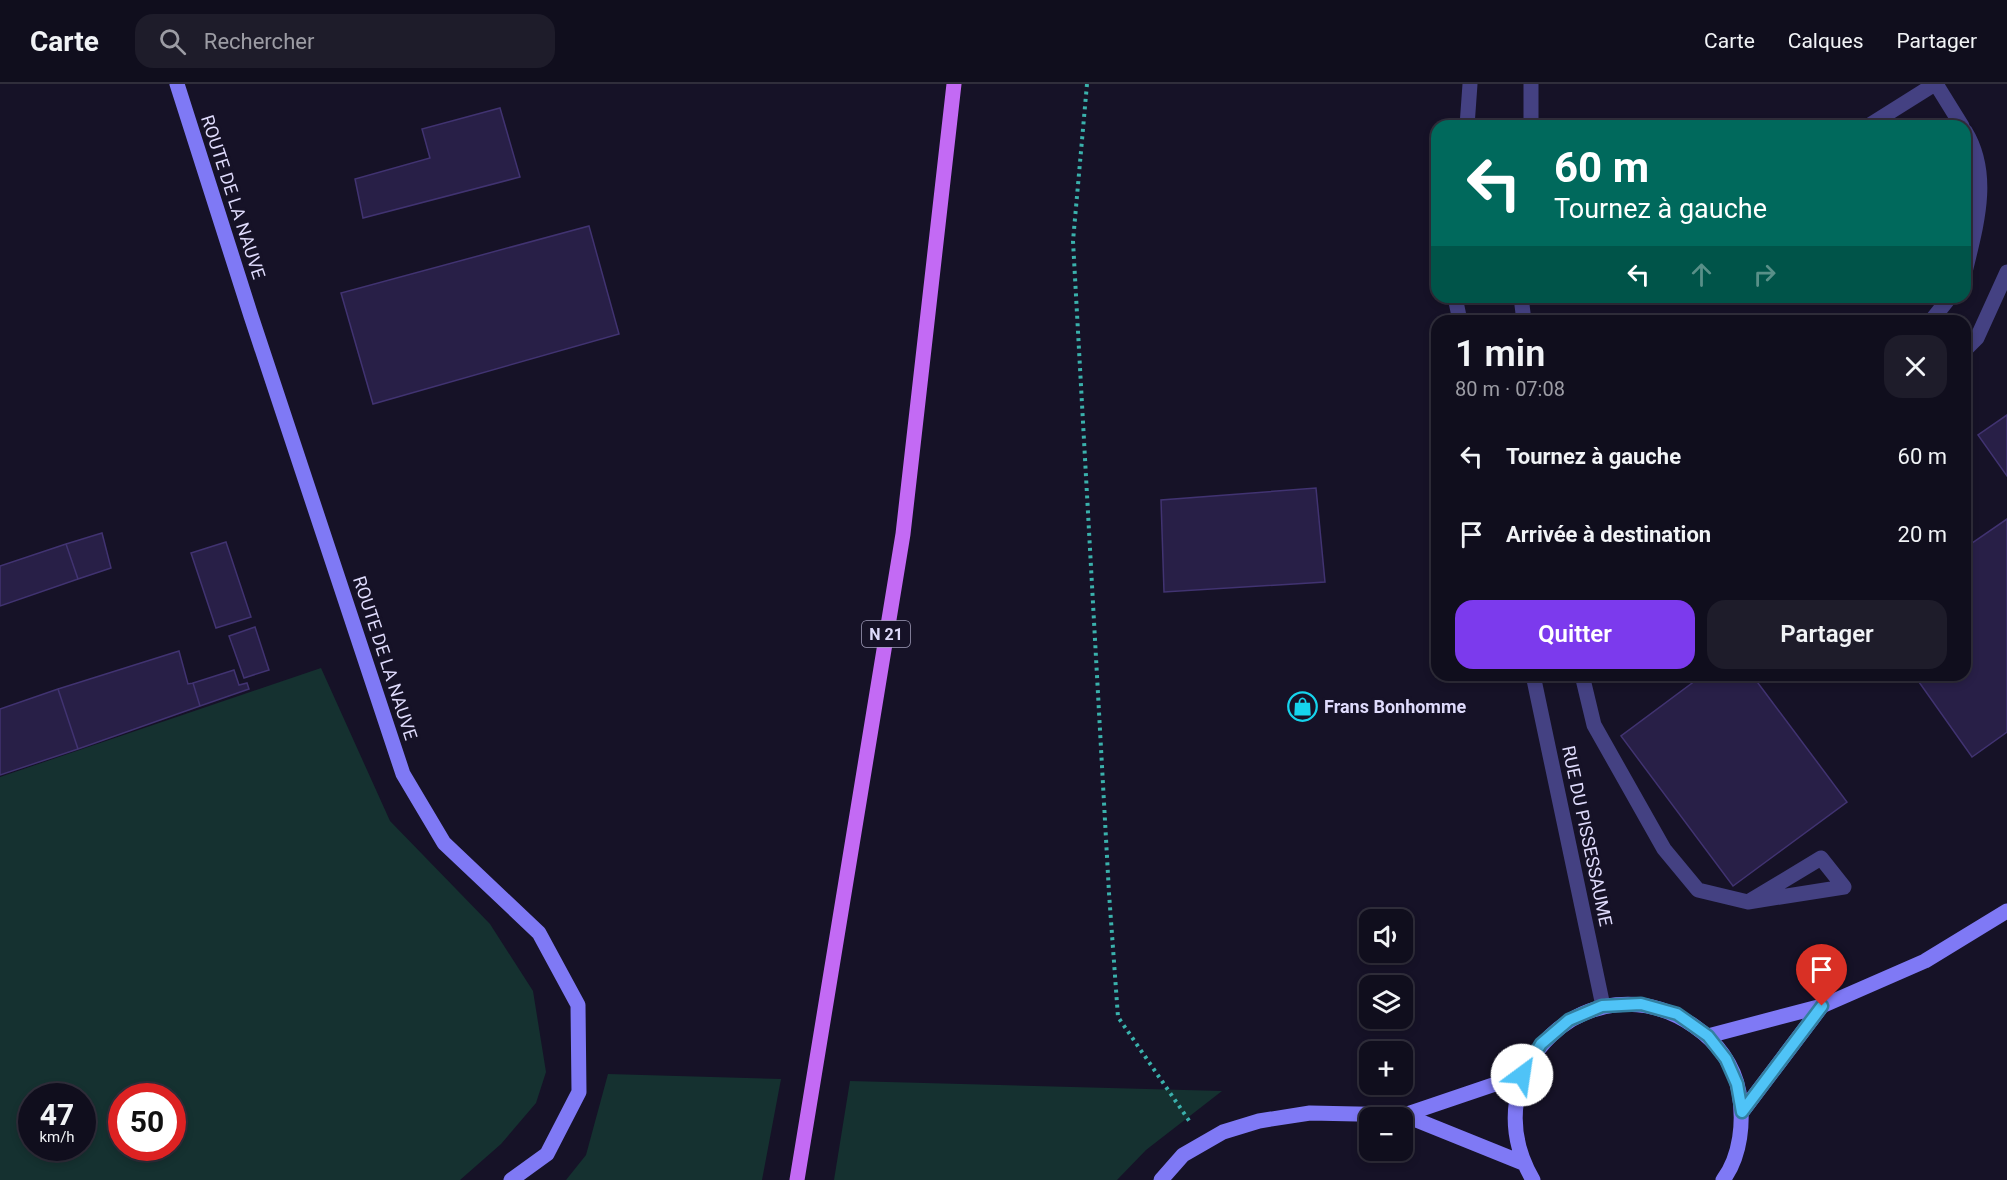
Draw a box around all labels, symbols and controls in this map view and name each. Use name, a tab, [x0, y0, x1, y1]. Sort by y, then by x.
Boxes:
search box	[135, 14, 555, 68]
text: Carte	[30, 25, 99, 58]
icon: search	[156, 25, 189, 58]
text: Rechercher	[204, 29, 314, 54]
text: Carte	[1704, 29, 1755, 53]
text: Calques	[1788, 29, 1863, 53]
text: Partager	[1896, 29, 1977, 53]
street label: ROUTE DE LA NAUVE	[197, 112, 270, 281]
text: 60 m	[1554, 143, 1649, 192]
icon: left	[1455, 144, 1533, 222]
text: Tournez à gauche	[1554, 193, 1767, 225]
icon: left	[1622, 258, 1655, 291]
icon: ahead	[1685, 258, 1718, 291]
icon: right	[1748, 258, 1781, 291]
text: 1 min	[1455, 333, 1545, 375]
button: close	[1884, 335, 1947, 398]
text: 80 m · 07:08	[1455, 377, 1565, 401]
icon: left	[1455, 440, 1488, 473]
text: Tournez à gauche	[1506, 444, 1681, 469]
text: 60 m	[1898, 444, 1947, 469]
icon: arrive	[1455, 518, 1488, 551]
text: Arrivée à destination	[1506, 522, 1711, 547]
text: 20 m	[1898, 522, 1947, 547]
street label: ROUTE DE LA NAUVE	[349, 573, 422, 742]
button: Quitter	[1455, 600, 1695, 669]
button: Partager	[1707, 600, 1947, 669]
road number: N 21	[862, 621, 910, 647]
shop icon: Frans Bonhomme	[1287, 691, 1319, 723]
place label: Frans Bonhomme	[1324, 696, 1467, 717]
street label: RUE DU PISSESSAUME	[1558, 744, 1617, 928]
map controls	[1359, 909, 1413, 1161]
button: sound	[1359, 909, 1413, 963]
pin	[1796, 944, 1847, 1006]
icon: arrive	[1805, 953, 1838, 986]
button: layers	[1359, 975, 1413, 1029]
button: +	[1359, 1041, 1413, 1095]
position arrow	[1490, 1043, 1554, 1107]
speed limit sign: 50	[108, 1083, 186, 1161]
text: 47	[40, 1097, 74, 1132]
button: −	[1359, 1107, 1413, 1161]
text: km/h	[39, 1128, 75, 1146]

